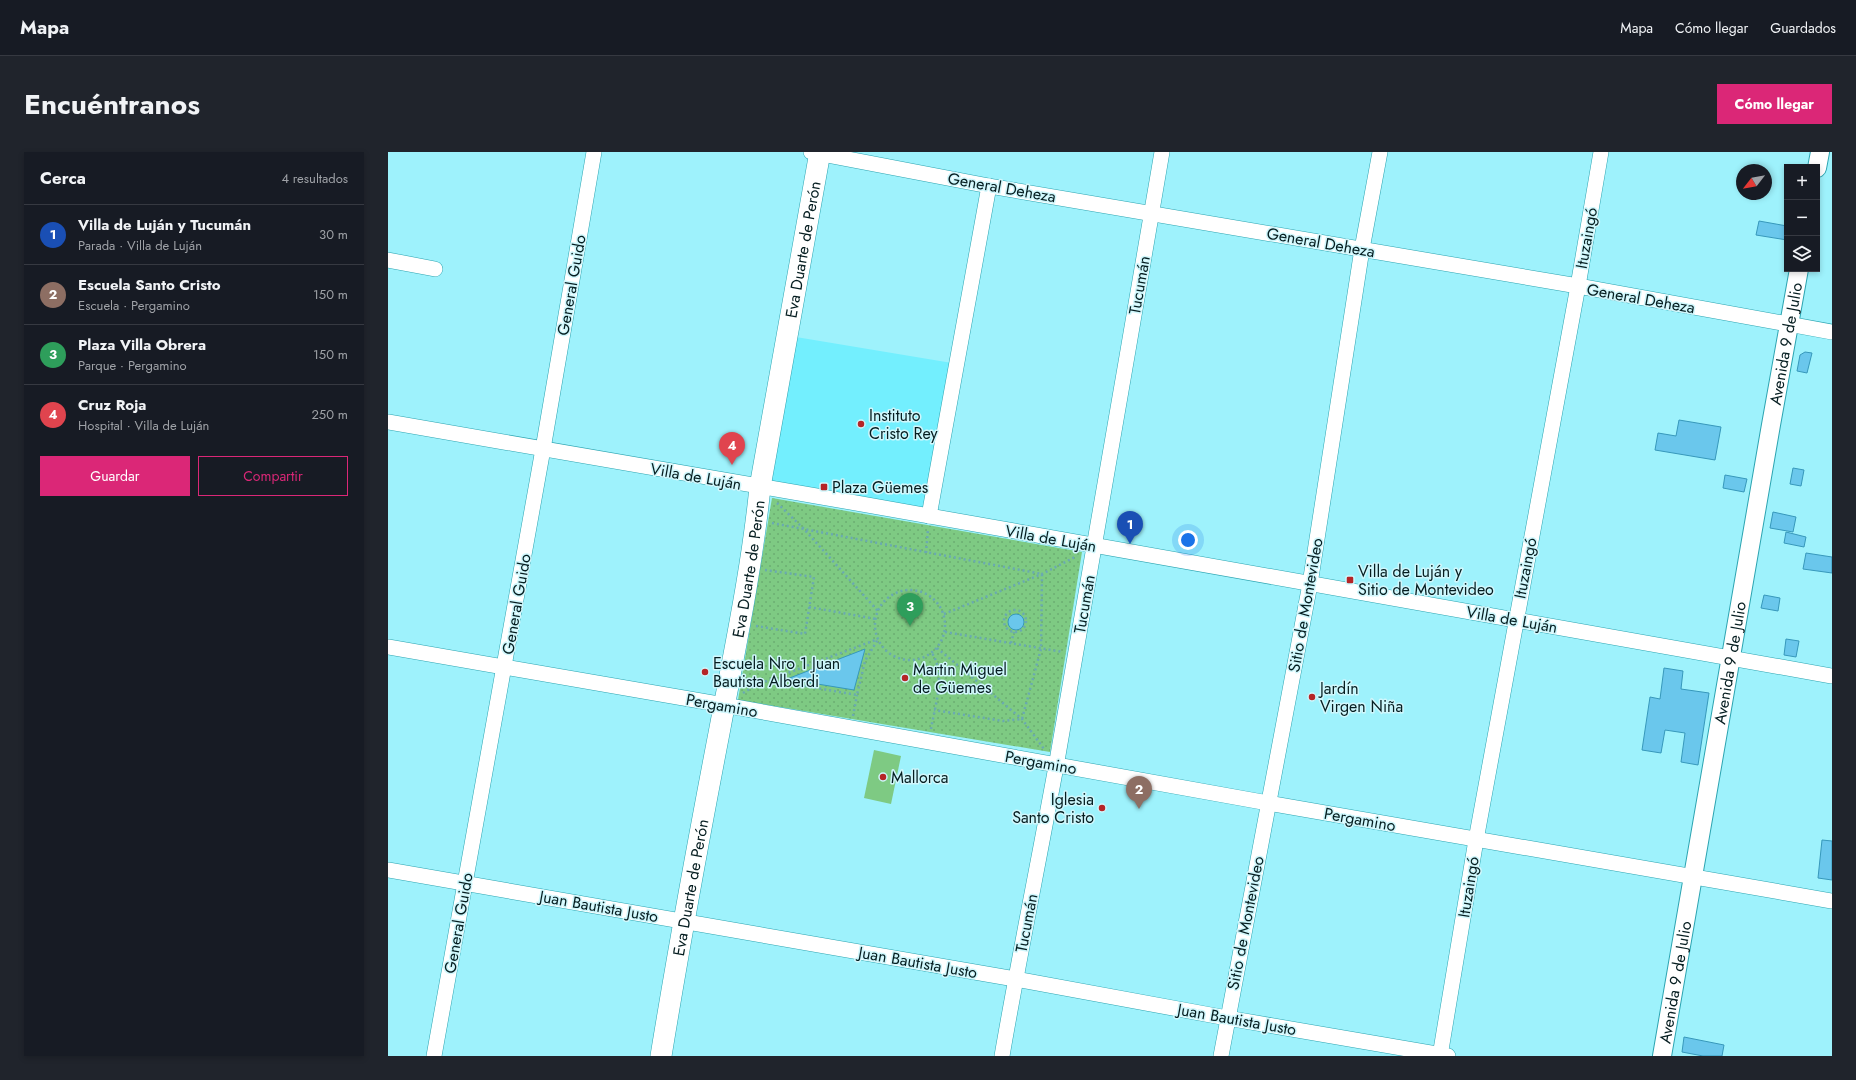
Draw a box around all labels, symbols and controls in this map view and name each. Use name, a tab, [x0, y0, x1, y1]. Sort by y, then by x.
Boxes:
text: Mapa	[20, 14, 69, 41]
text: Mapa	[1620, 18, 1653, 38]
text: Cómo llegar	[1675, 18, 1748, 38]
text: Guardados	[1770, 18, 1836, 38]
text: Encuéntranos	[24, 84, 200, 125]
button: Cómo llegar	[1717, 84, 1832, 124]
north arrow	[1736, 164, 1772, 200]
map controls	[1784, 164, 1820, 272]
button: +	[1784, 164, 1820, 200]
text: Cerca	[40, 166, 86, 190]
street label: General Deheza	[946, 167, 1058, 208]
text: 4 resultados	[281, 169, 348, 188]
street label: Eva Duarte de Perón	[779, 179, 827, 320]
button: −	[1784, 200, 1820, 236]
street label: Ituzaingó	[1570, 205, 1603, 270]
text: Villa de Luján y Tucumán	[78, 214, 251, 236]
street label: General Deheza	[1265, 222, 1377, 263]
text: 1	[50, 225, 56, 244]
text: 30 m	[319, 225, 348, 244]
street label: General Guido	[551, 233, 592, 337]
text: Parada · Villa de Luján	[78, 236, 202, 255]
button: layers	[1784, 236, 1820, 272]
street label: Tucumán	[1123, 254, 1156, 316]
text: Escuela Santo Cristo	[78, 274, 221, 296]
street label: General Deheza	[1585, 278, 1697, 319]
street label: Avenida 9 de Julio	[1764, 280, 1808, 407]
text: 2	[49, 285, 57, 304]
text: 150 m	[313, 285, 348, 304]
text: Escuela · Pergamino	[78, 296, 190, 315]
text: Plaza Villa Obrera	[78, 334, 206, 356]
text: 3	[49, 345, 57, 364]
text: 150 m	[313, 345, 348, 364]
text: Parque · Pergamino	[78, 356, 187, 375]
text: Cruz Roja	[78, 394, 146, 416]
place label: Instituto Cristo Rey	[869, 404, 938, 445]
text: 4	[48, 405, 58, 424]
text: 250 m	[311, 405, 348, 424]
text: Hospital · Villa de Luján	[78, 416, 209, 435]
marker: Instituto Cristo Rey	[856, 419, 866, 429]
pin: 4	[719, 432, 745, 465]
button: Guardar	[40, 456, 190, 496]
button: Compartir	[198, 456, 348, 496]
street label: Villa de Luján	[649, 457, 743, 496]
place label: Plaza Güemes	[832, 476, 928, 499]
marker: Plaza Güemes	[819, 482, 829, 492]
street label: Eva Duarte de Perón	[726, 499, 771, 640]
pin: 1	[1117, 511, 1143, 544]
street label: Villa de Luján	[1004, 519, 1098, 558]
your location	[1178, 530, 1198, 550]
street label: Ituzaingó	[1508, 535, 1543, 601]
street label: Sitio de Montevideo	[1282, 536, 1329, 674]
street label: General Guido	[496, 552, 537, 656]
place label: Villa de Luján y Sitio de Montevideo	[1358, 560, 1494, 601]
street label: Tucumán	[1068, 573, 1101, 635]
marker: Villa de Luján y Sitio de Montevideo	[1345, 575, 1355, 585]
pin: 3	[897, 593, 923, 626]
street label: Villa de Luján	[1465, 600, 1559, 639]
street label: Avenida 9 de Julio	[1708, 600, 1752, 726]
place label: Escuela Nro 1 Juan Bautista Alberdi	[713, 652, 840, 693]
place label: Martin Miguel de Güemes	[913, 658, 1007, 699]
marker: Escuela Nro 1 Juan Bautista Alberdi	[700, 667, 710, 677]
marker: Martin Miguel de Güemes	[900, 673, 910, 683]
place label: Jardín Virgen Niña	[1318, 677, 1403, 718]
street label: Pergamino	[684, 688, 760, 723]
marker: Jardín Virgen Niña	[1307, 692, 1317, 702]
street label: Pergamino	[1003, 745, 1079, 780]
place label: Mallorca	[891, 766, 948, 789]
marker: Mallorca	[878, 772, 888, 782]
pin: 2	[1126, 776, 1152, 809]
place label: Iglesia Santo Cristo	[1012, 788, 1094, 829]
street label: Pergamino	[1322, 802, 1398, 837]
marker: Iglesia Santo Cristo	[1097, 803, 1107, 813]
street label: Eva Duarte de Perón	[667, 817, 714, 958]
street label: Sitio de Montevideo	[1221, 854, 1270, 992]
street label: Ituzaingó	[1452, 855, 1485, 919]
street label: General Guido	[438, 871, 479, 975]
street label: Juan Bautista Justo	[536, 884, 660, 928]
street label: Tucumán	[1010, 892, 1043, 954]
street label: Avenida 9 de Julio	[1653, 919, 1697, 1045]
street label: Juan Bautista Justo	[855, 940, 979, 984]
street label: Juan Bautista Justo	[1174, 997, 1298, 1041]

